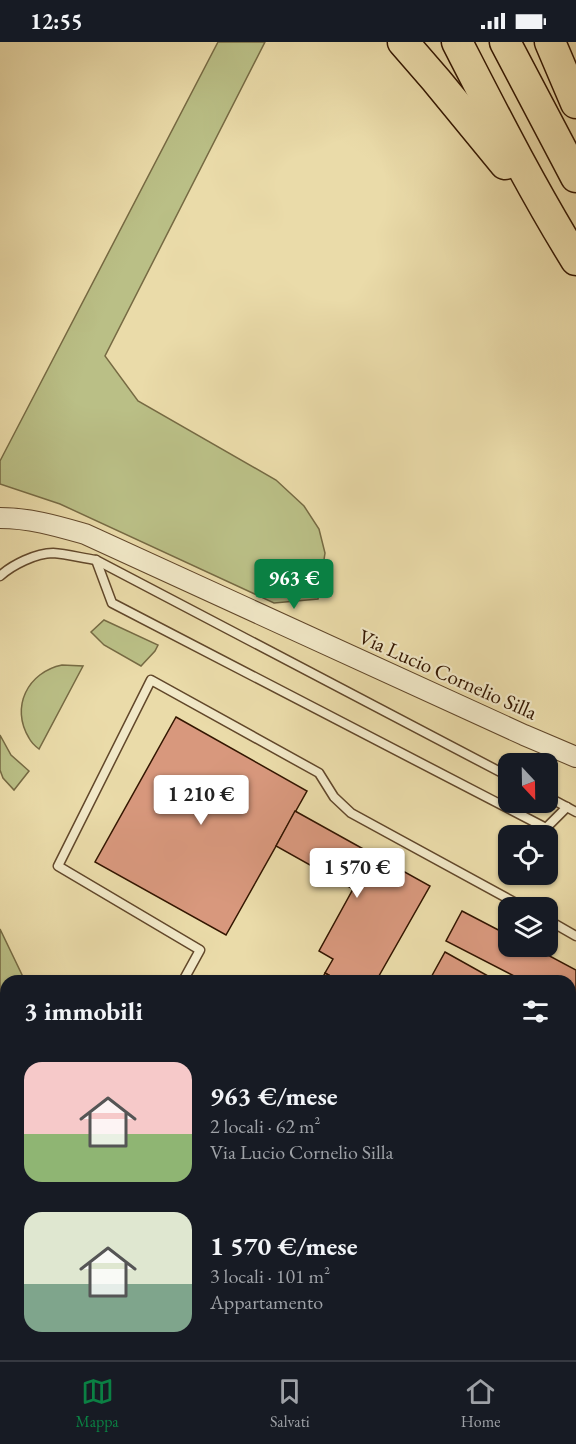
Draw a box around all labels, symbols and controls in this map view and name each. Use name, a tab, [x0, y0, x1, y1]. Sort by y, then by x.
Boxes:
text: 12:55	[30, 7, 83, 36]
pin: 963 €	[252, 559, 336, 610]
text: 963 €	[268, 565, 320, 591]
street label: Via Lucio Cornelio Silla	[354, 622, 542, 726]
north arrow	[498, 753, 558, 813]
map controls	[498, 753, 558, 957]
pin: 1 210 €	[146, 775, 256, 826]
text: 1 210 €	[168, 781, 234, 807]
button: locate	[498, 825, 558, 885]
pin: 1 570 €	[302, 848, 412, 899]
text: 1 570 €	[324, 854, 390, 880]
button: layers	[498, 897, 558, 957]
text: 3 immobili	[24, 994, 143, 1028]
icon: filters	[519, 995, 552, 1028]
text: 963 €/mese	[210, 1079, 338, 1113]
icon: home	[72, 1086, 144, 1158]
text: 2 locali · 62 m²	[210, 1113, 321, 1139]
text: Via Lucio Cornelio Silla	[210, 1139, 394, 1165]
text: 1 570 €/mese	[210, 1229, 358, 1263]
icon: home	[72, 1236, 144, 1308]
text: 3 locali · 101 m²	[210, 1263, 330, 1289]
text: Appartamento	[210, 1289, 323, 1315]
tab: Mappa	[76, 1375, 119, 1432]
tab: Salvati	[270, 1375, 310, 1432]
tab: Home	[461, 1375, 500, 1432]

